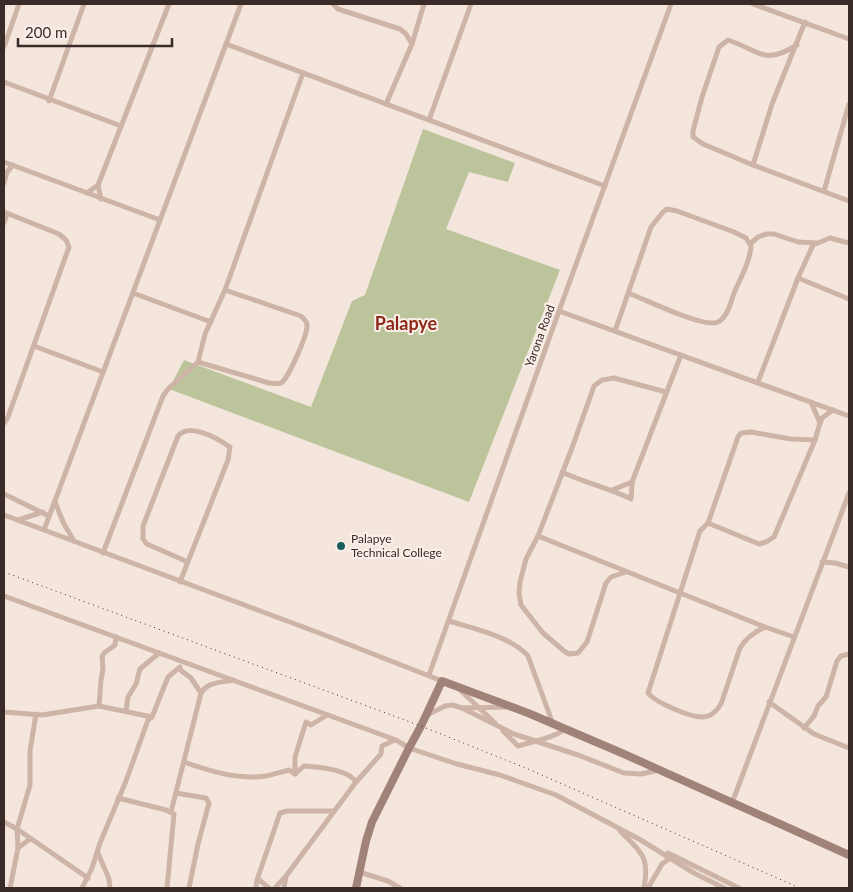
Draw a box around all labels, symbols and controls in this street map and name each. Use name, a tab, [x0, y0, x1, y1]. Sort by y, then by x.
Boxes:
scale bar	[18, 15, 171, 47]
text: 200 m	[25, 23, 67, 41]
street label: Yarona Road	[521, 303, 558, 369]
district label: Palapye	[375, 312, 438, 334]
place label: Palapye Technical College	[351, 531, 442, 560]
marker: Palapye Technical College	[335, 540, 347, 552]

